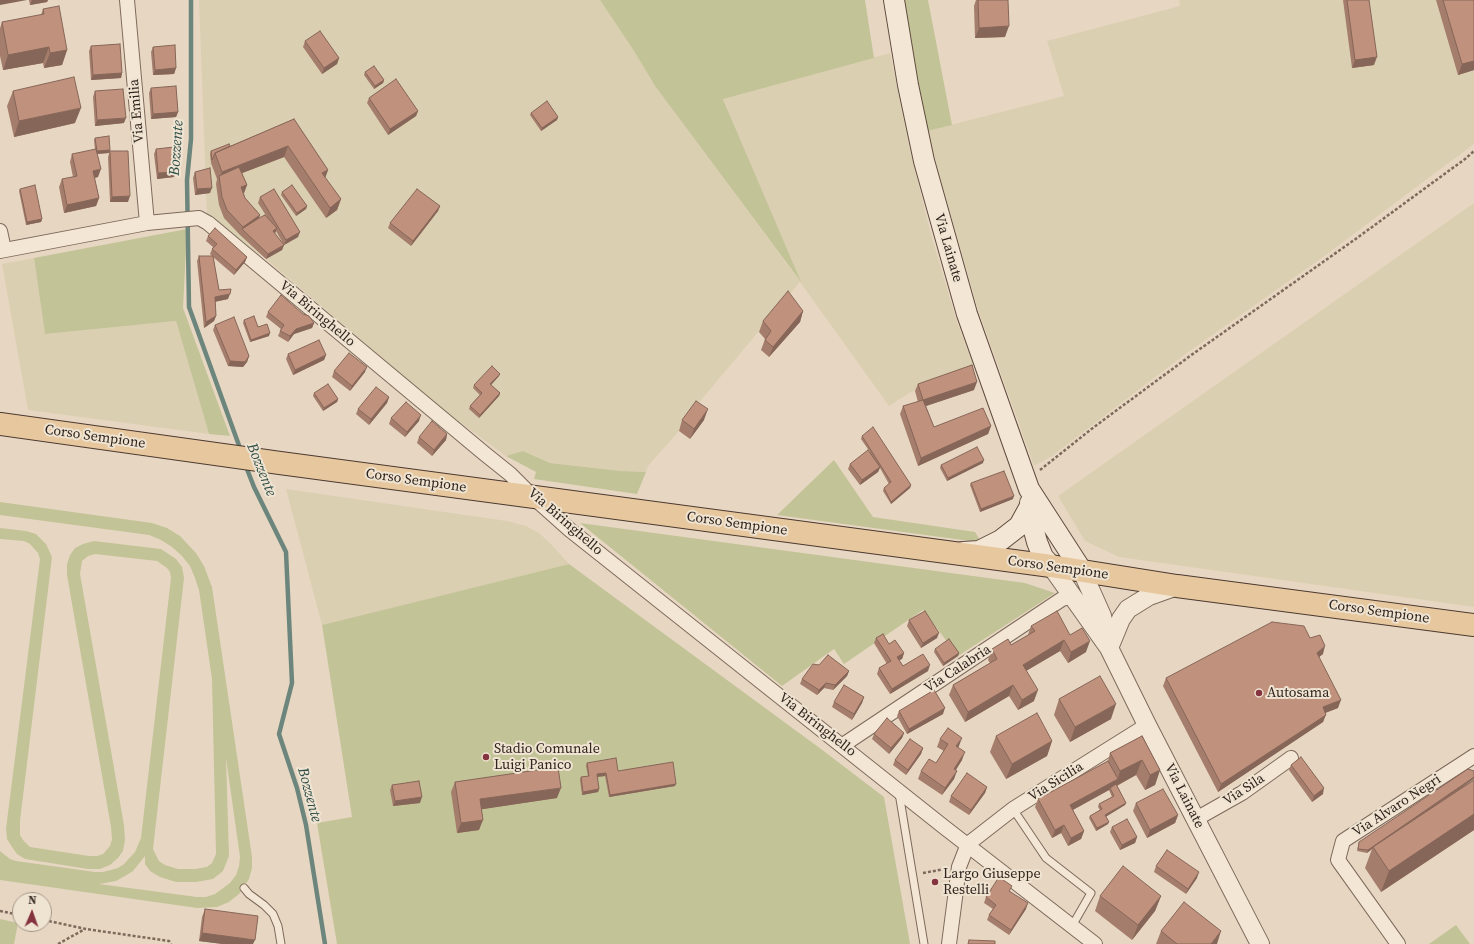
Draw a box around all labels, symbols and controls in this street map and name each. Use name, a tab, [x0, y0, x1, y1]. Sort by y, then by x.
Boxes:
street label: Via Emilia	[126, 78, 148, 144]
water label: Bozzente	[166, 120, 188, 176]
street label: Via Lainate	[930, 212, 966, 284]
street label: Via Biringhello	[276, 277, 358, 351]
street label: Corso Sempione	[43, 422, 147, 452]
water label: Bozzente	[242, 441, 280, 499]
street label: Corso Sempione	[364, 466, 468, 496]
street label: Via Biringhello	[524, 485, 606, 559]
street label: Corso Sempione	[685, 509, 789, 539]
street label: Corso Sempione	[1006, 553, 1110, 583]
street label: Corso Sempione	[1327, 597, 1431, 627]
street label: Via Calabria	[922, 641, 994, 697]
place label: Autosama	[1267, 685, 1329, 701]
marker: Autosama	[1254, 688, 1264, 698]
street label: Via Biringhello	[775, 690, 859, 760]
place label: Stadio Comunale Luigi Panico	[494, 741, 600, 774]
marker: Stadio Comunale Luigi Panico	[481, 752, 491, 762]
street label: Via Sicilia	[1026, 759, 1086, 805]
street label: Via Lainate	[1161, 761, 1207, 831]
water label: Bozzente	[293, 766, 325, 824]
street label: Via Sila	[1220, 770, 1268, 810]
street label: Via Alvaro Negri	[1350, 771, 1444, 841]
place label: Largo Giuseppe Restelli	[943, 866, 1041, 898]
marker: Largo Giuseppe Restelli	[930, 877, 940, 887]
north arrow	[12, 892, 52, 932]
text: N	[28, 893, 37, 908]

